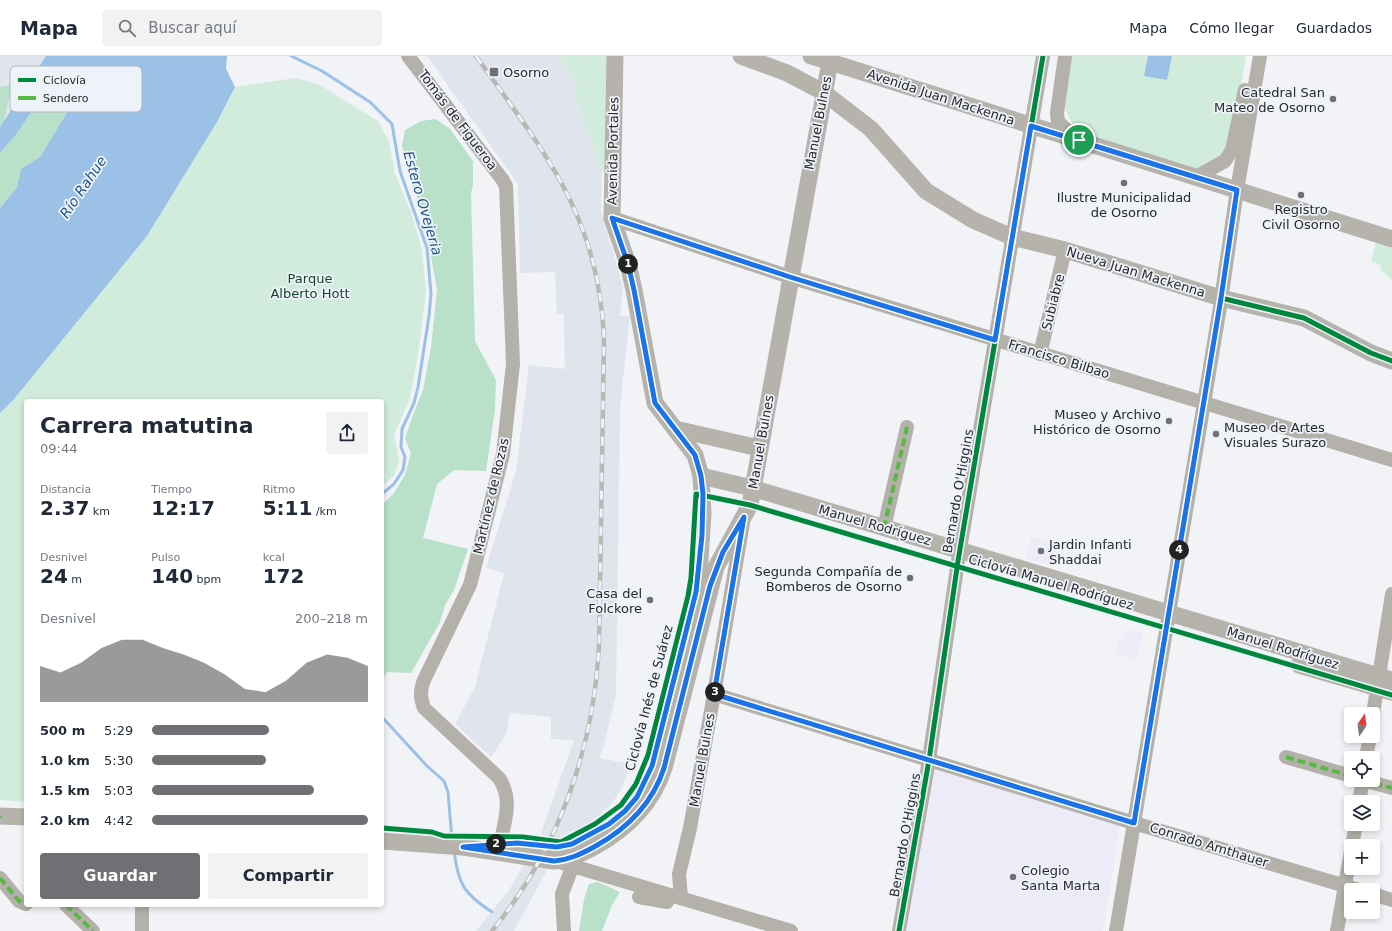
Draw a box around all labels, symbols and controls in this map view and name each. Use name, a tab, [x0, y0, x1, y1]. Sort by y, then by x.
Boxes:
search box	[102, 10, 382, 46]
text: Mapa	[20, 17, 78, 39]
icon: search	[116, 17, 138, 39]
text: Buscar aquí	[148, 19, 237, 37]
text: Mapa	[1129, 20, 1167, 36]
text: Cómo llegar	[1189, 20, 1274, 36]
text: Guardados	[1296, 20, 1372, 36]
place label: Osorno	[503, 65, 549, 80]
legend	[10, 66, 142, 112]
street label: Tomás de Figueroa	[415, 66, 500, 173]
marker: Osorno	[488, 66, 500, 78]
street label: Avenida Juan Mackenna	[865, 66, 1017, 128]
text: Ciclovía	[43, 74, 86, 87]
street label: Manuel Bulnes	[802, 75, 834, 171]
place label: Catedral San Mateo de Osorno	[1214, 85, 1325, 115]
text: Sendero	[43, 92, 89, 105]
marker: Catedral San Mateo de Osorno	[1328, 94, 1338, 104]
street label: Avenida Portales	[605, 97, 621, 205]
pin	[1062, 123, 1096, 157]
icon: arrive	[1068, 129, 1090, 151]
water label: Estero Ovejeria	[400, 149, 446, 257]
water label: Río Rahue	[56, 153, 110, 221]
marker: Ilustre Municipalidad de Osorno	[1119, 178, 1129, 188]
place label: Ilustre Municipalidad de Osorno	[1057, 190, 1191, 220]
marker: Registro Civil Osorno	[1296, 190, 1306, 200]
place label: Registro Civil Osorno	[1262, 202, 1340, 232]
street label: Nueva Juan Mackenna	[1065, 244, 1207, 300]
pin: 1	[618, 254, 638, 274]
text: 1	[624, 257, 632, 270]
park label: Parque Alberto Hott	[270, 271, 350, 301]
street label: Subiabre	[1039, 272, 1067, 332]
street label: Francisco Bilbao	[1007, 336, 1112, 382]
street label: Manuel Bulnes	[745, 394, 777, 490]
place label: Museo y Archivo Histórico de Osorno	[1033, 407, 1161, 437]
button: share	[326, 412, 368, 454]
text: Carrera matutina	[40, 413, 253, 438]
marker: Museo y Archivo Histórico de Osorno	[1164, 416, 1174, 426]
place label: Museo de Artes Visuales Surazo	[1224, 420, 1326, 450]
street label: Bernardo O'Higgins	[940, 427, 976, 554]
marker: Museo de Artes Visuales Surazo	[1211, 429, 1221, 439]
street label: Martínez de Rozas	[470, 436, 512, 556]
text: 09:44	[40, 441, 77, 456]
text: Distancia	[40, 483, 91, 496]
text: Tiempo	[151, 483, 192, 496]
text: Ritmo	[263, 483, 295, 496]
text: 2.37	[40, 496, 89, 520]
text: 12:17	[151, 496, 215, 520]
text: 5:11	[263, 496, 312, 520]
street label: Manuel Rodríguez	[817, 502, 933, 548]
text: km	[89, 505, 110, 518]
text: /km	[312, 505, 337, 518]
place label: Jardin Infanti Shaddai	[1048, 537, 1132, 567]
pin: 4	[1169, 540, 1189, 560]
text: 4	[1175, 543, 1183, 556]
marker: Jardin Infanti Shaddai	[1036, 546, 1046, 556]
text: Desnivel	[40, 551, 87, 564]
text: Pulso	[151, 551, 180, 564]
text: kcal	[263, 551, 285, 564]
street label: Ciclovía Manuel Rodríguez	[967, 551, 1135, 613]
text: 24	[40, 564, 68, 588]
text: 140	[151, 564, 193, 588]
text: 172	[263, 564, 304, 588]
place label: Segunda Compañía de Bomberos de Osorno	[755, 564, 902, 594]
text: m	[68, 573, 82, 586]
text: bpm	[193, 573, 221, 586]
marker: Segunda Compañía de Bomberos de Osorno	[905, 573, 915, 583]
place label: Casa del Folckore	[586, 586, 642, 616]
marker: Casa del Folckore	[645, 595, 655, 605]
text: Desnivel	[40, 611, 96, 626]
text: 200–218 m	[295, 611, 368, 626]
street label: Ciclovía Inés de Suárez	[622, 623, 676, 773]
street label: Manuel Rodríguez	[1225, 624, 1341, 672]
pin: 3	[705, 682, 725, 702]
text: 3	[711, 685, 719, 698]
north arrow	[1344, 707, 1380, 743]
map controls	[1344, 707, 1380, 919]
street label: Manuel Bulnes	[686, 712, 718, 808]
text: 500 m	[40, 723, 85, 738]
text: 5:29	[104, 723, 133, 738]
button: locate	[1344, 751, 1380, 787]
text: 1.0 km	[40, 753, 90, 768]
text: 5:30	[104, 753, 133, 768]
street label: Bernardo O'Higgins	[887, 771, 923, 898]
text: 1.5 km	[40, 783, 90, 798]
text: 5:03	[104, 783, 133, 798]
button: layers	[1344, 795, 1380, 831]
text: 2.0 km	[40, 813, 90, 828]
text: 4:42	[104, 813, 133, 828]
street label: Conrado Amthauer	[1148, 820, 1271, 870]
pin: 2	[486, 834, 506, 854]
text: 2	[492, 837, 500, 850]
button: +	[1344, 839, 1380, 875]
button: Guardar	[40, 853, 200, 899]
button: Compartir	[208, 853, 368, 899]
place label: Colegio Santa Marta	[1021, 863, 1100, 893]
marker: Colegio Santa Marta	[1008, 872, 1018, 882]
button: −	[1344, 883, 1380, 919]

